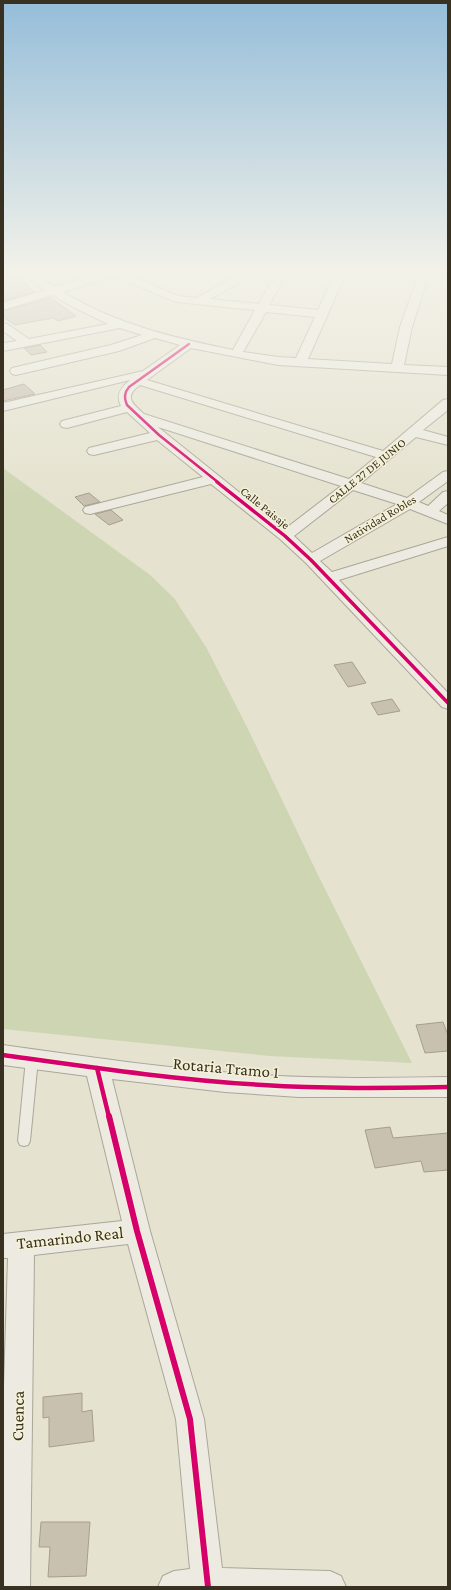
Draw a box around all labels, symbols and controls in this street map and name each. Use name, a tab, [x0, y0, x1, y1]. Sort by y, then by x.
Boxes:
street label: CALLE 27 DE JUNIO	[325, 436, 409, 506]
street label: Calle Paisaje	[238, 484, 292, 532]
street label: Natividad Robles	[342, 492, 419, 546]
street label: Rotaria Tramo 1	[172, 1054, 280, 1082]
street label: Tamarindo Real	[16, 1223, 125, 1253]
street label: Cuenca	[8, 1390, 28, 1441]

